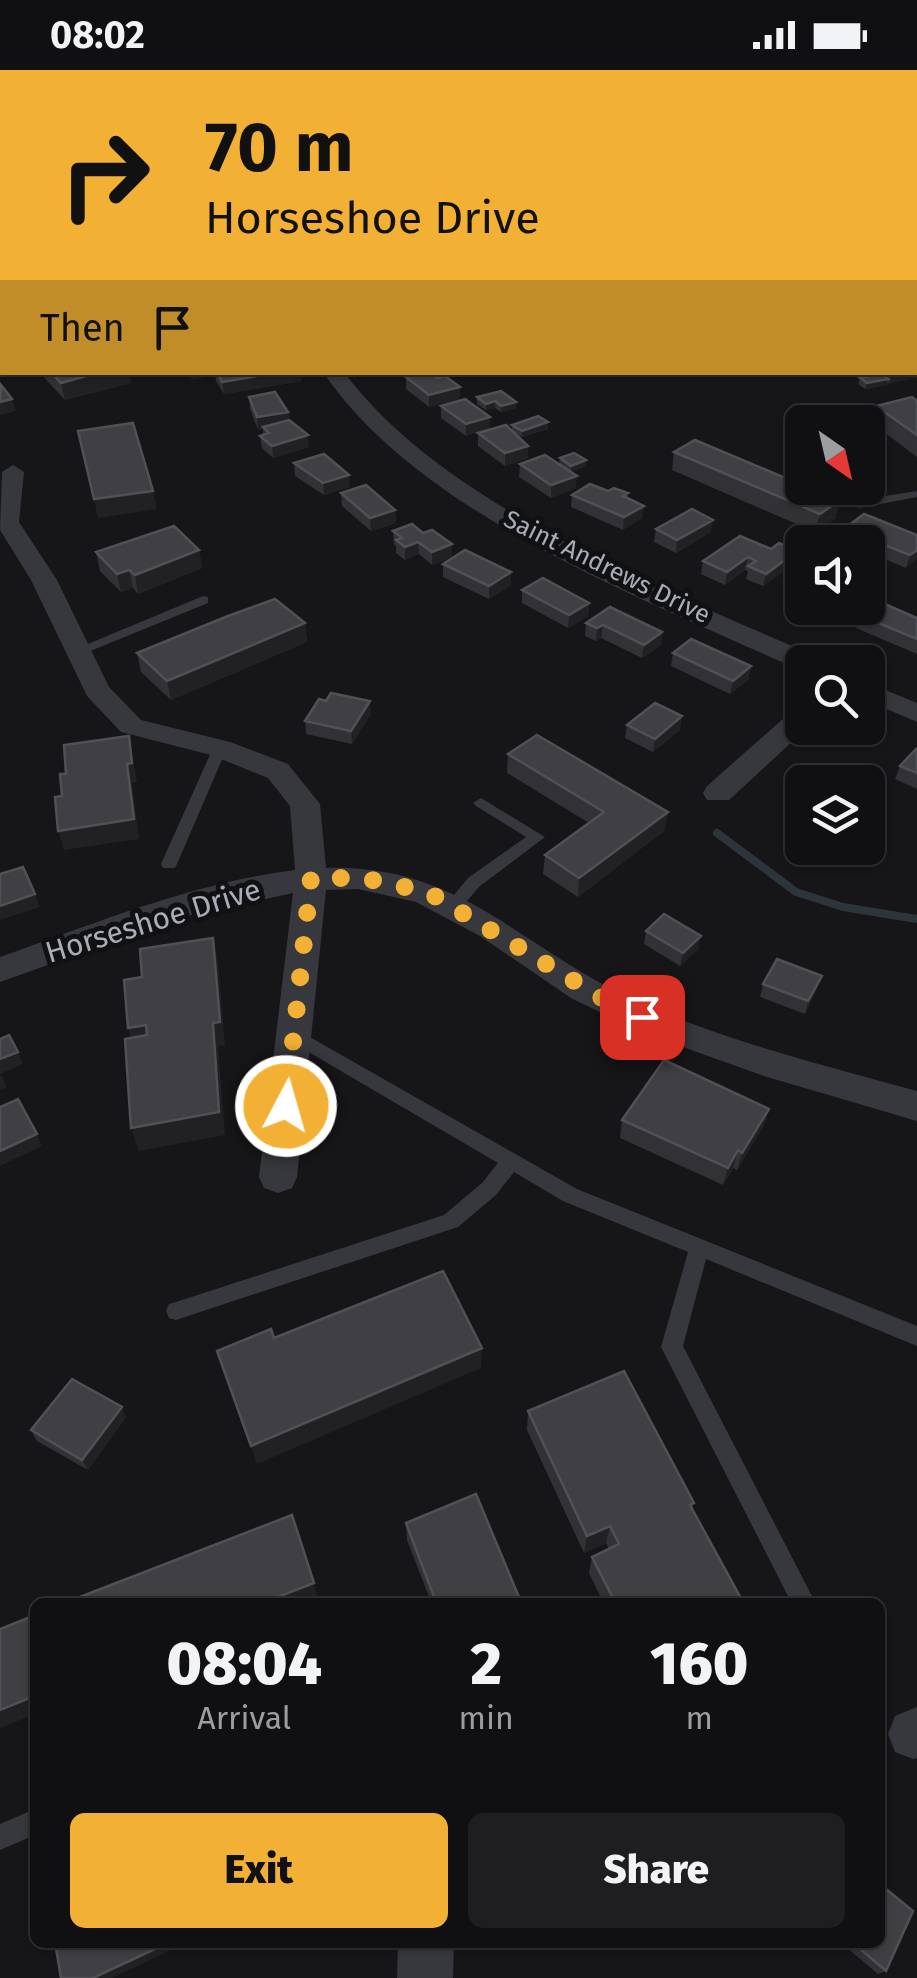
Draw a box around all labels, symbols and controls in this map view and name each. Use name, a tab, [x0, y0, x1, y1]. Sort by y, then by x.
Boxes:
text: 08:02	[50, 12, 145, 58]
text: 70 m	[205, 106, 354, 190]
icon: right	[40, 110, 170, 240]
text: Horseshoe Drive	[205, 191, 540, 245]
icon: arrive	[145, 300, 200, 355]
text: Then	[40, 305, 125, 351]
north arrow	[785, 405, 885, 505]
map controls	[785, 405, 885, 865]
street label: Saint Andrews Drive	[499, 504, 715, 630]
button: sound	[785, 525, 885, 625]
button: search	[785, 645, 885, 745]
button: layers	[785, 765, 885, 865]
street label: Horseshoe Drive	[41, 871, 265, 971]
pin	[600, 975, 685, 1060]
icon: arrive	[615, 990, 670, 1045]
position arrow	[234, 1054, 338, 1158]
text: 08:04	[166, 1628, 322, 1700]
text: 2	[470, 1628, 502, 1700]
text: 160	[650, 1628, 749, 1700]
text: Arrival	[197, 1699, 291, 1737]
text: min	[458, 1699, 514, 1737]
text: m	[686, 1699, 713, 1737]
button: Exit	[70, 1813, 448, 1928]
button: Share	[468, 1813, 845, 1928]

